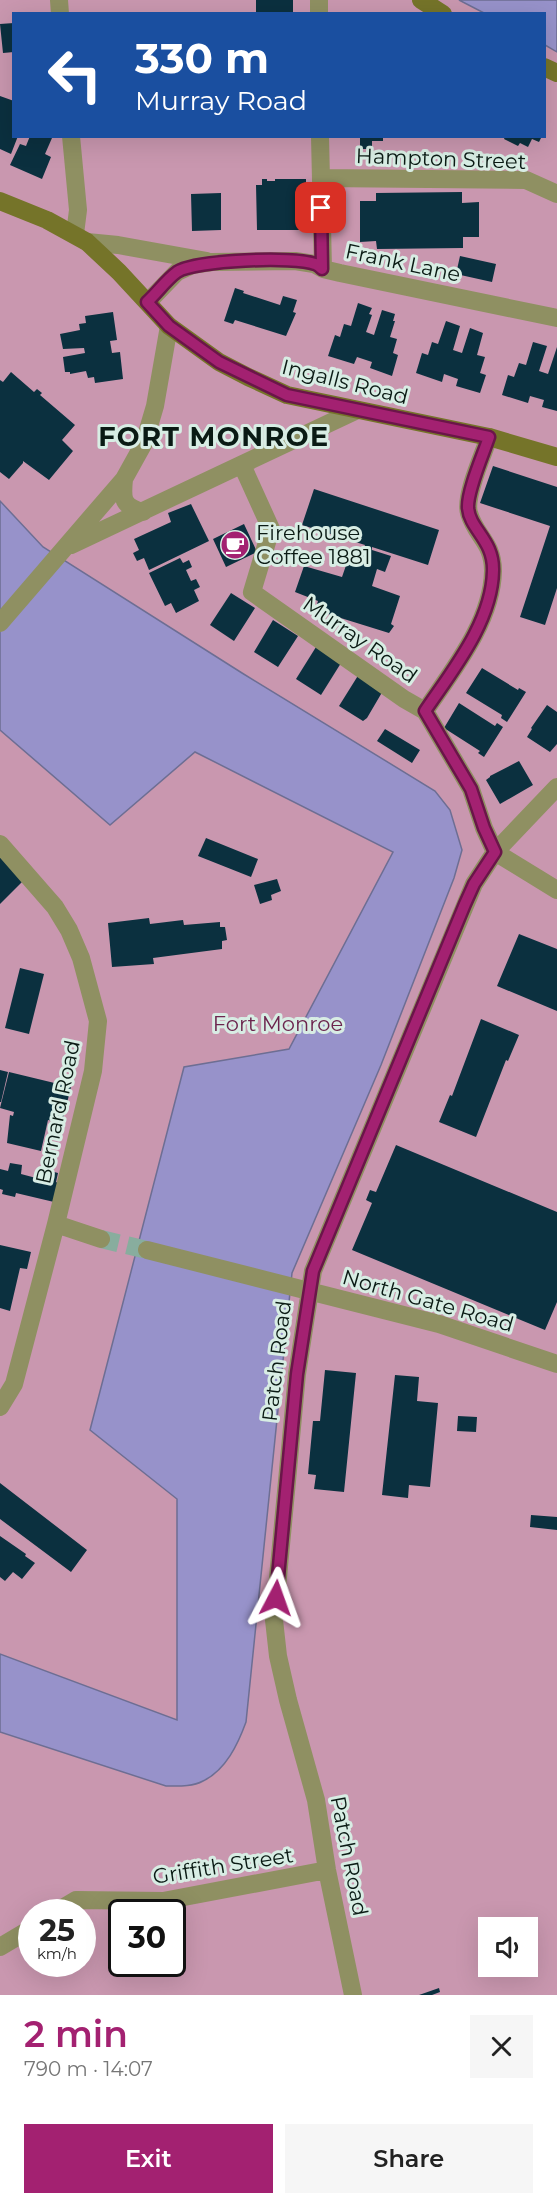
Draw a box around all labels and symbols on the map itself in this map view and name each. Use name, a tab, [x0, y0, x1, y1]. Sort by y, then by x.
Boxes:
street label: Hampton Street	[355, 143, 527, 174]
pin	[295, 182, 346, 233]
street label: Frank Lane	[343, 238, 463, 287]
street label: Ingalls Road	[279, 354, 411, 409]
district label: FORT MONROE	[98, 420, 330, 453]
place label: Firehouse Coffee 1881	[256, 520, 371, 569]
cafe icon: Firehouse Coffee 1881	[219, 529, 251, 561]
street label: Murray Road	[298, 591, 422, 688]
park label: Fort Monroe	[213, 1011, 343, 1036]
street label: Bernard Road	[30, 1038, 85, 1186]
street label: North Gate Road	[340, 1264, 517, 1337]
street label: Patch Road	[257, 1299, 296, 1423]
position arrow	[244, 1566, 308, 1630]
street label: Patch Road	[326, 1794, 373, 1918]
street label: Griffith Street	[151, 1842, 295, 1889]
speed limit sign: 30	[108, 1899, 186, 1977]

